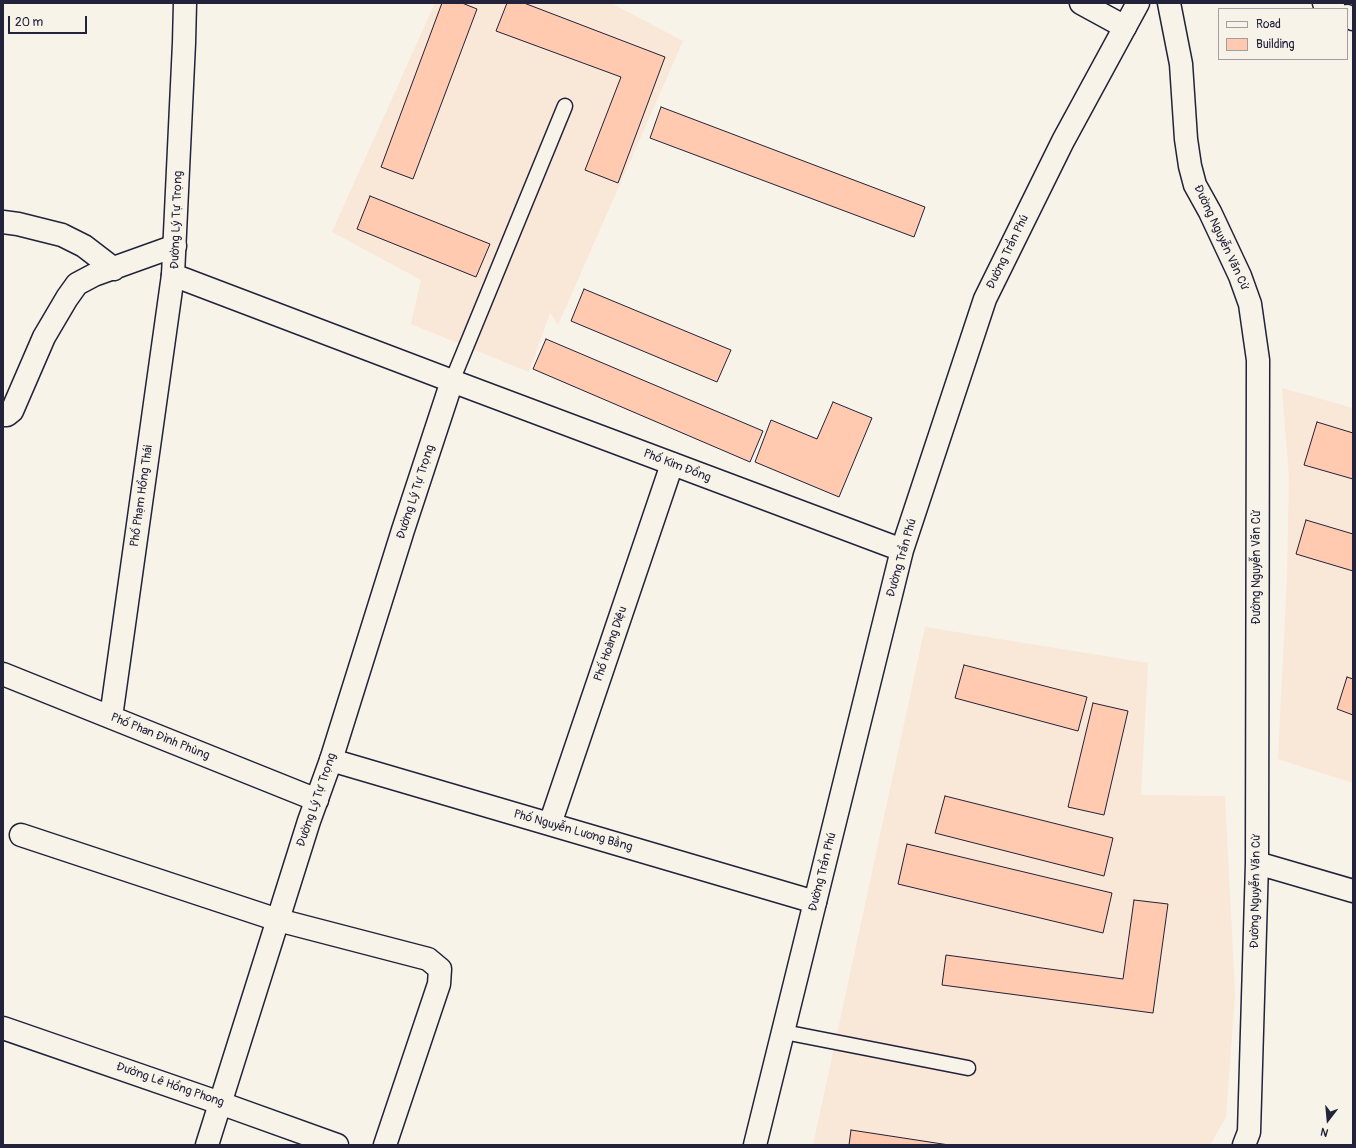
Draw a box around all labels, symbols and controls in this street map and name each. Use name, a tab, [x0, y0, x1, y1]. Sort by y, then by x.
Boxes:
scale bar	[10, 8, 89, 34]
legend	[1218, 8, 1348, 60]
text: 20 m	[15, 15, 43, 30]
text: Road	[1256, 17, 1281, 32]
text: Building	[1256, 37, 1295, 52]
street label: Đường Lý Tự Trọng	[168, 171, 186, 269]
street label: Đường Nguyễn Văn Cừ	[1190, 183, 1252, 293]
street label: Đường Trần Phú	[984, 212, 1032, 292]
street label: Đường Lý Tự Trọng	[394, 443, 438, 541]
street label: Phố Phạm Hồng Thái	[128, 444, 156, 548]
street label: Phố Kim Đồng	[641, 447, 713, 485]
street label: Đường Nguyễn Văn Cừ	[1250, 509, 1264, 625]
street label: Đường Trần Phú	[884, 517, 920, 599]
street label: Phố Hoàng Diệu	[591, 605, 631, 683]
street label: Phố Phan Đình Phùng	[108, 711, 212, 763]
street label: Đường Lý Tự Trọng	[294, 751, 340, 849]
street label: Phố Nguyễn Lương Bằng	[512, 807, 634, 855]
street label: Đường Trần Phú	[806, 831, 840, 913]
street label: Đường Nguyễn Văn Cừ	[1248, 833, 1264, 949]
street label: Đường Lê Hồng Phong	[114, 1060, 226, 1110]
north arrow	[1308, 1100, 1348, 1140]
text: N	[1319, 1125, 1330, 1139]

